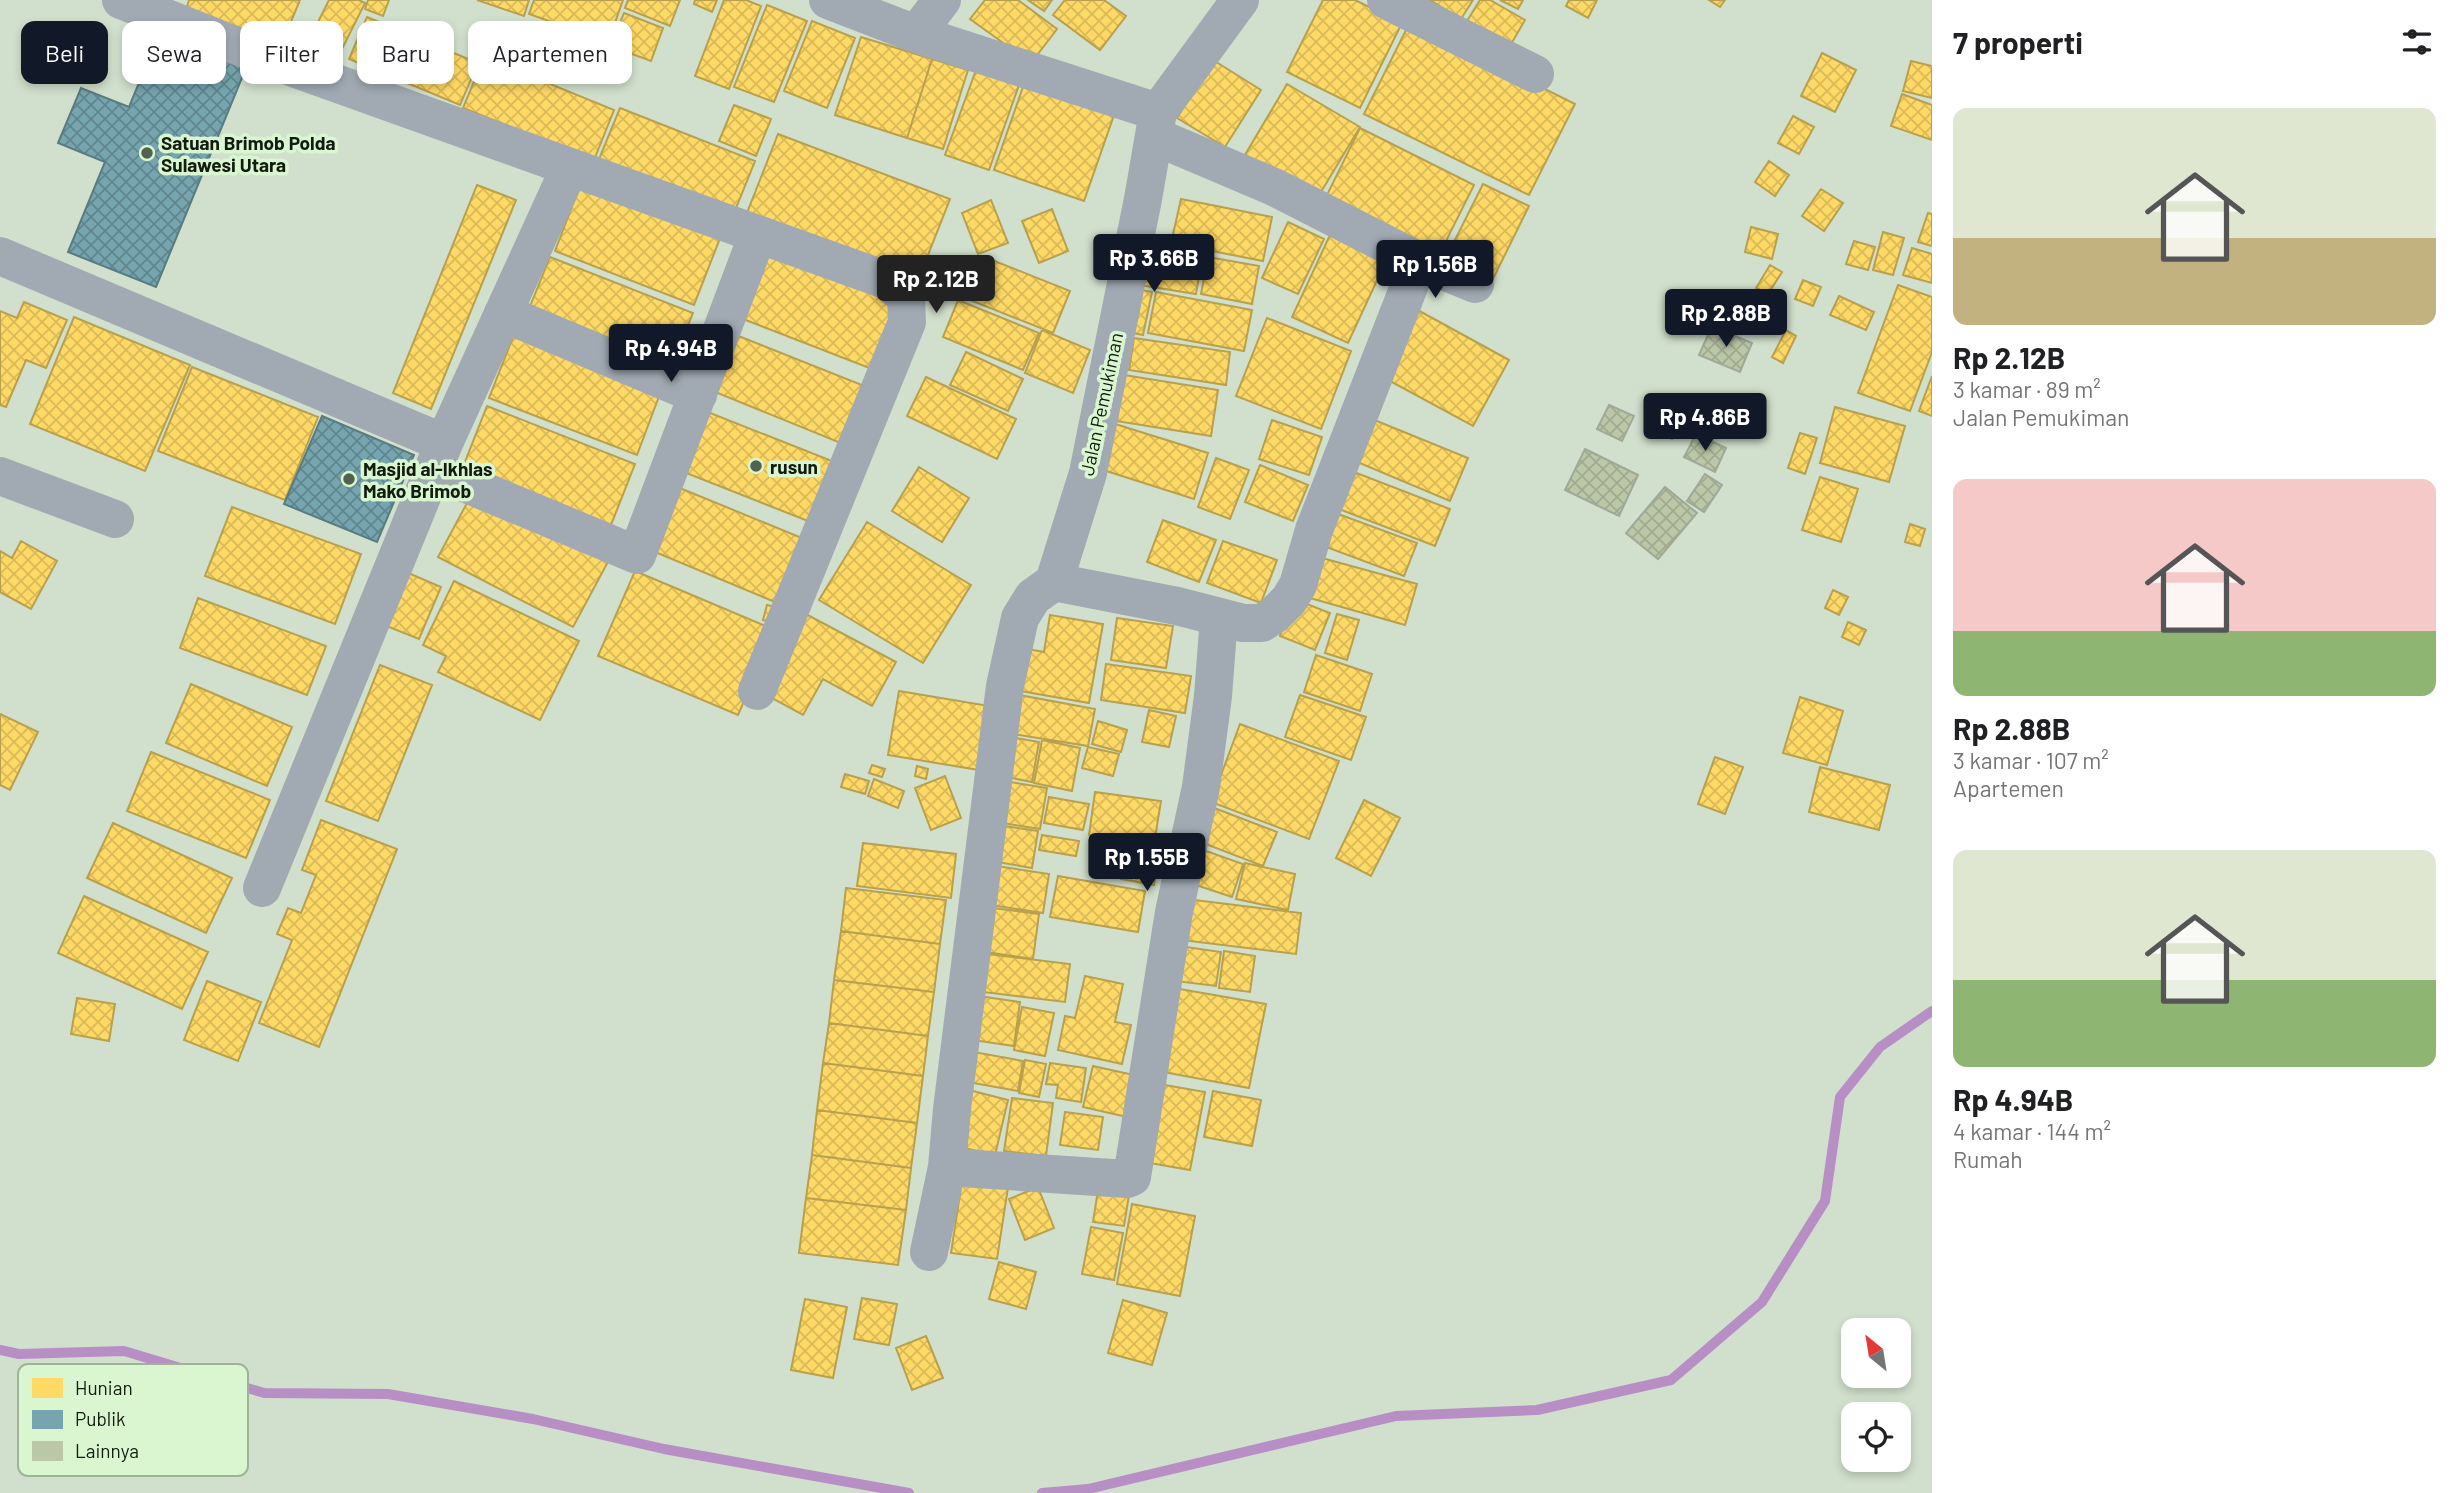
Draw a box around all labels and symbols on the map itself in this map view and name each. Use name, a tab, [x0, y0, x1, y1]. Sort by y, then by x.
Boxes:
place label: Satuan Brimob Polda Sulawesi Utara	[161, 131, 335, 176]
marker: Satuan Brimob Polda Sulawesi Utara	[139, 145, 155, 161]
pin: Rp 3.66B	[1082, 234, 1226, 294]
pin: Rp 1.56B	[1363, 240, 1507, 300]
pin: Rp 2.12B	[864, 256, 1008, 315]
pin: Rp 2.88B	[1654, 290, 1798, 349]
pin: Rp 4.94B	[599, 324, 743, 384]
street label: Jalan Pemukiman	[1075, 330, 1127, 478]
pin: Rp 4.86B	[1633, 393, 1777, 453]
place label: rusun	[770, 455, 818, 478]
place label: Masjid al-Ikhlas Mako Brimob	[363, 457, 493, 502]
marker: rusun	[748, 458, 764, 474]
marker: Masjid al-Ikhlas Mako Brimob	[341, 471, 357, 487]
pin: Rp 1.55B	[1075, 834, 1219, 893]
north arrow	[1841, 1318, 1911, 1388]
legend	[18, 1364, 248, 1476]
text: Hunian	[75, 1376, 133, 1399]
text: Publik	[75, 1407, 126, 1430]
text: Lainnya	[75, 1439, 139, 1462]

